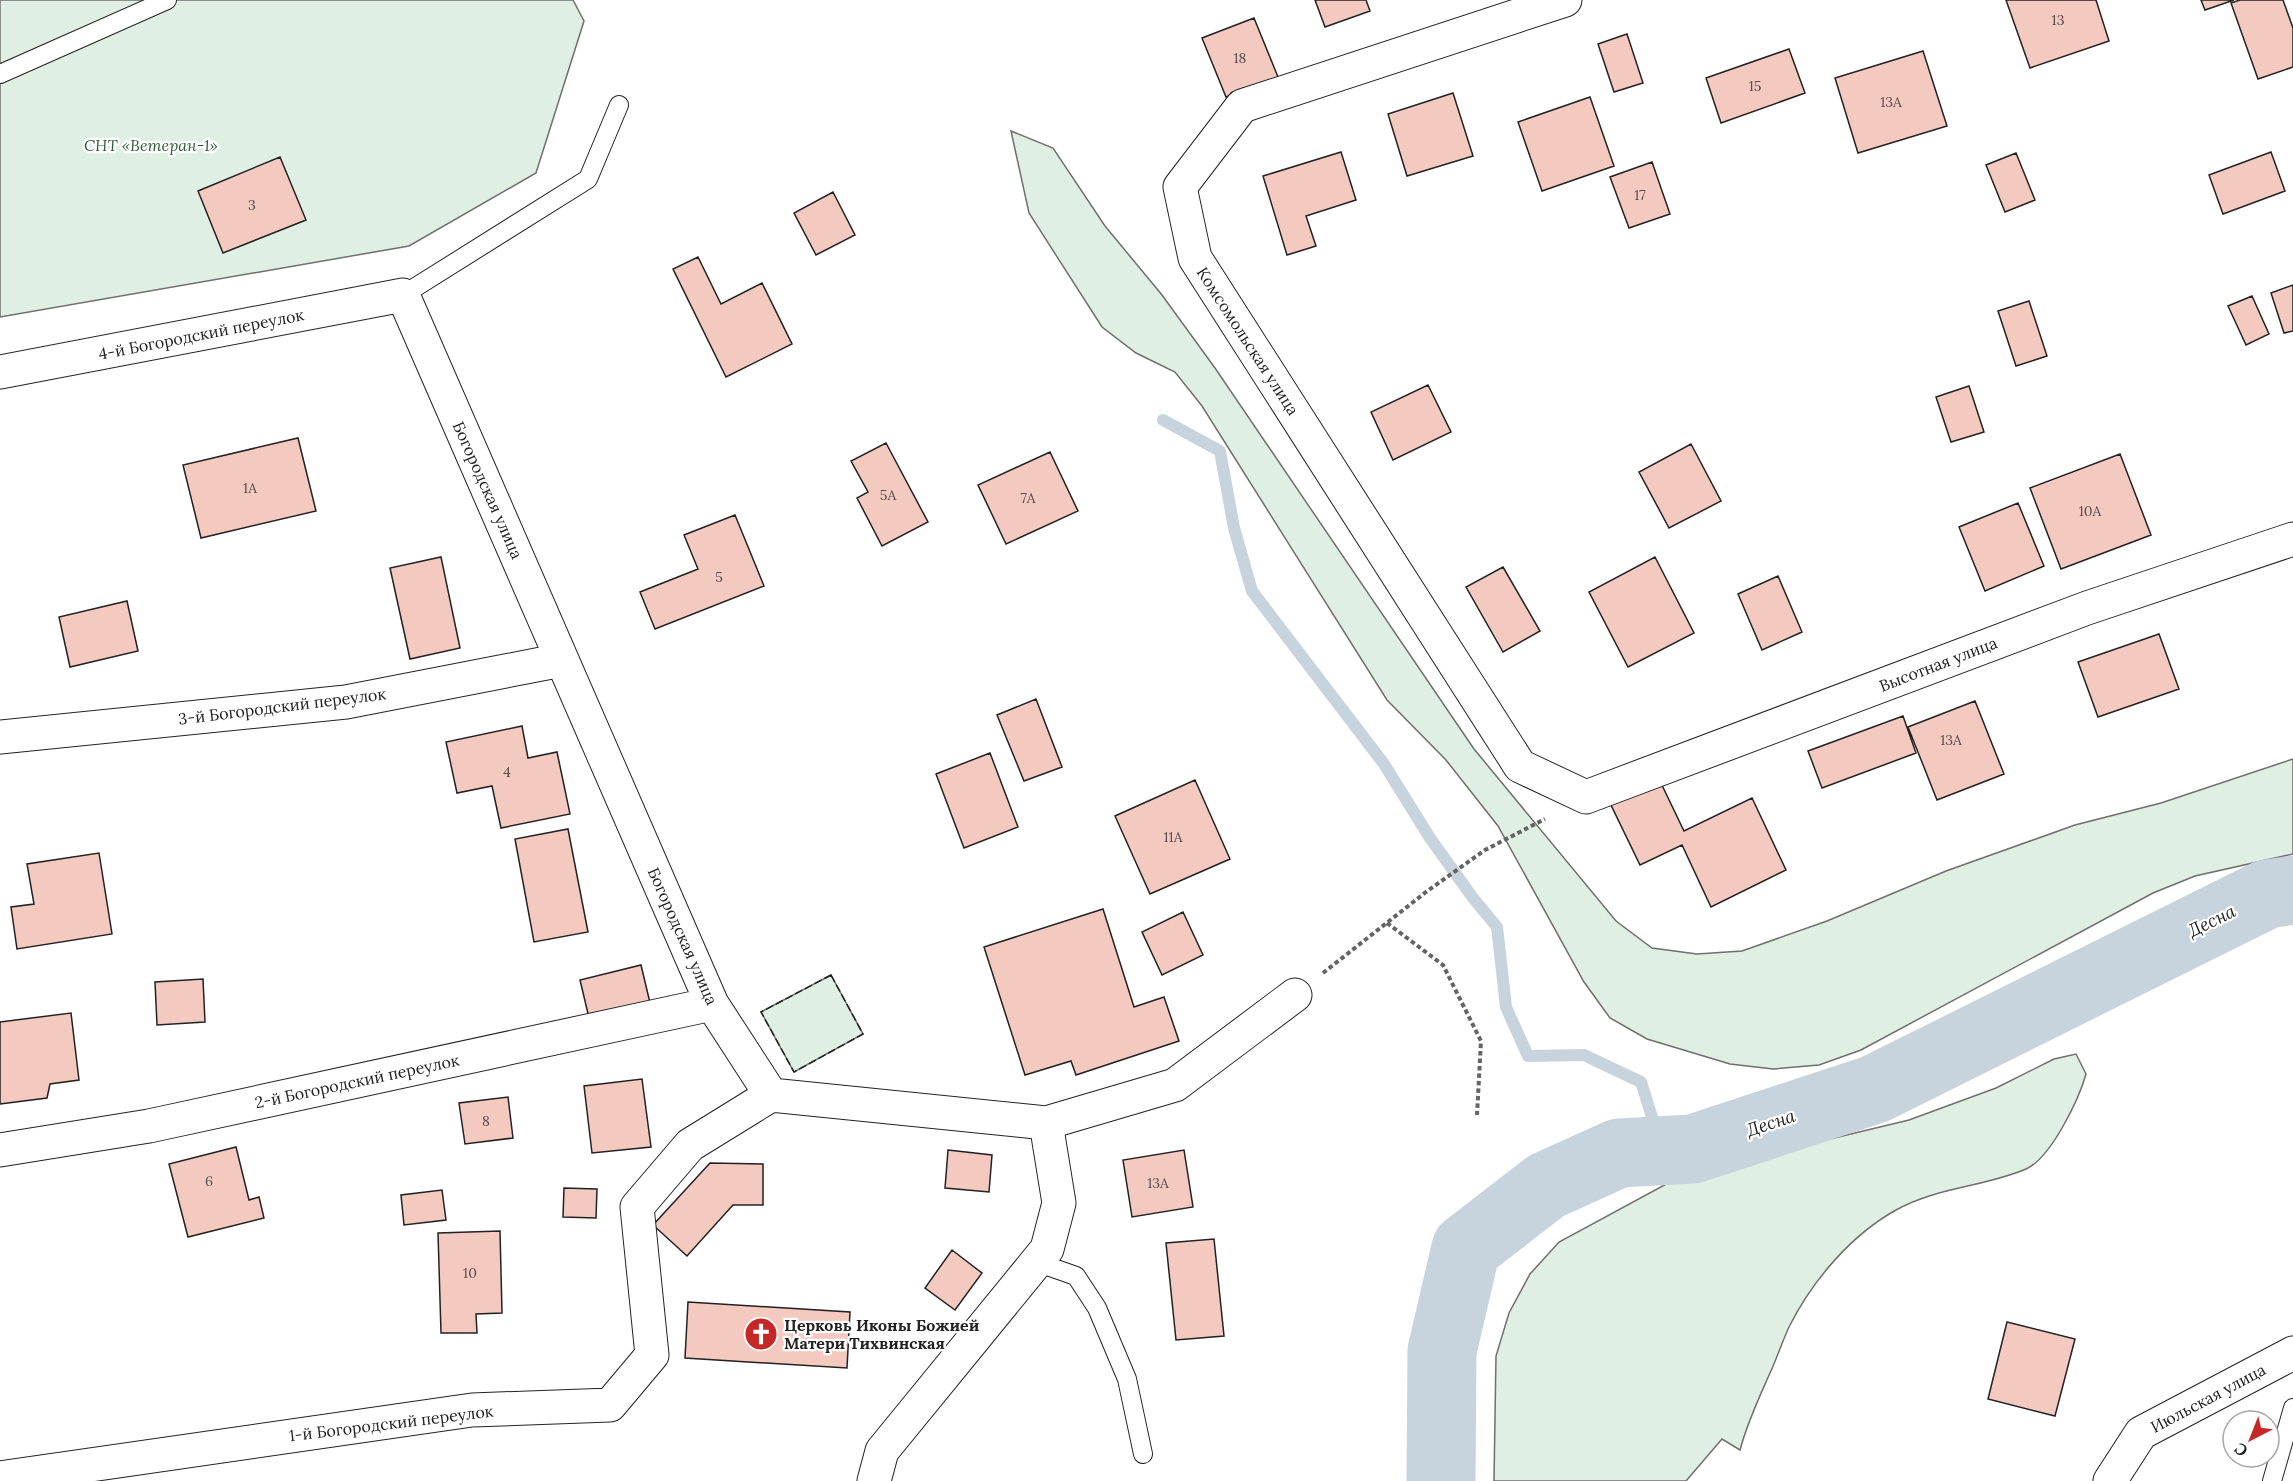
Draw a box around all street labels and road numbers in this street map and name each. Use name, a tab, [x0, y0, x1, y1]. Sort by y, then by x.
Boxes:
street label: Комсомольская улица	[1193, 263, 1303, 419]
street label: 4-й Богородский переулок	[97, 304, 306, 364]
street label: Богородская улица	[449, 418, 527, 562]
street label: Высотная улица	[1876, 632, 2000, 696]
street label: 3-й Богородский переулок	[177, 683, 387, 729]
street label: Богородская улица	[644, 864, 722, 1008]
street label: 2-й Богородский переулок	[253, 1049, 461, 1112]
street label: Июльская улица	[2147, 1359, 2269, 1437]
street label: 1-й Богородский переулок	[288, 1400, 495, 1445]

